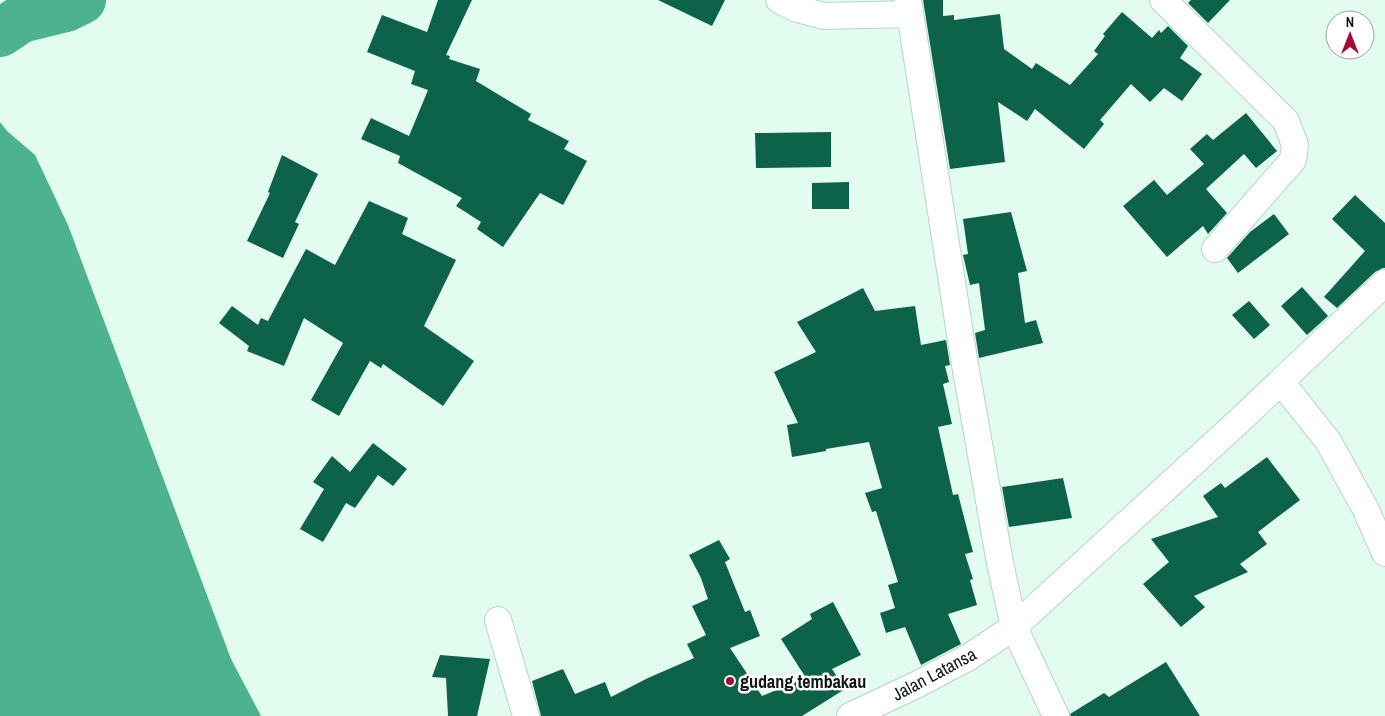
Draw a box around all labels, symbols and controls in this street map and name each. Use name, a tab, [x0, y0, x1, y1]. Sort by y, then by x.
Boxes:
north arrow	[1325, 10, 1375, 60]
text: N	[1346, 13, 1354, 31]
street label: Jalan Latansa	[888, 641, 980, 707]
place label: gudang tembakau	[740, 669, 866, 694]
marker: gudang tembakau	[724, 675, 736, 687]

